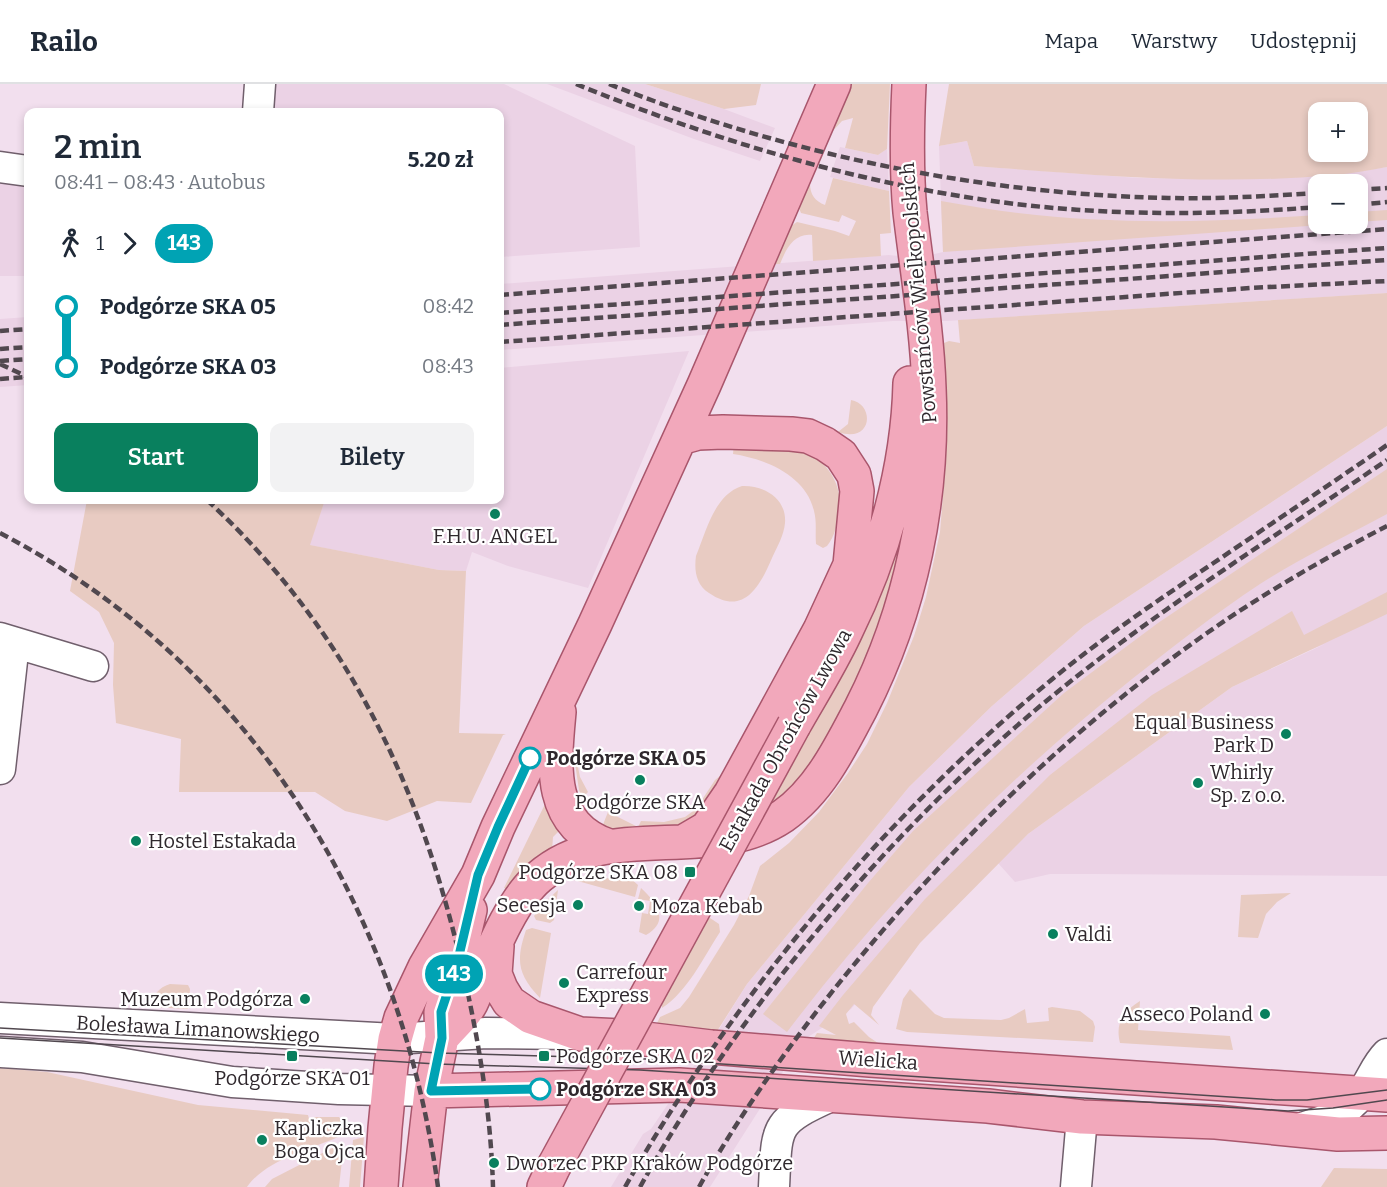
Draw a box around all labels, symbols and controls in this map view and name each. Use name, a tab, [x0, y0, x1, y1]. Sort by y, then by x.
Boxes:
text: Railo	[30, 25, 98, 58]
text: Mapa	[1044, 28, 1098, 54]
text: Warstwy	[1131, 28, 1217, 54]
text: Udostępnij	[1250, 28, 1357, 54]
map controls	[1308, 102, 1368, 234]
button: +	[1308, 102, 1368, 162]
text: 2 min	[54, 127, 141, 167]
text: 5.20 zł	[408, 146, 474, 173]
street label: Powstańców Wielkopolskich	[895, 161, 941, 424]
text: 08:41 – 08:43 · Autobus	[54, 170, 266, 194]
button: −	[1308, 174, 1368, 234]
icon: walk	[54, 227, 87, 260]
icon: forward	[113, 227, 146, 260]
text: 143	[167, 230, 201, 256]
text: 1	[96, 231, 104, 255]
text: Podgórze SKA 05	[100, 293, 276, 320]
text: 08:42	[422, 294, 474, 318]
text: Podgórze SKA 03	[100, 353, 277, 380]
text: 08:43	[422, 354, 474, 378]
button: Start	[54, 423, 258, 492]
button: Bilety	[270, 423, 474, 492]
marker: F.H.U. ANGEL	[488, 507, 502, 521]
place label: F.H.U. ANGEL	[433, 524, 557, 548]
street label: Estakada Obrońców Lwowa	[714, 624, 856, 856]
place label: Equal Business Park D	[1134, 710, 1274, 757]
marker: Equal Business Park D	[1279, 727, 1293, 741]
place label: Podgórze SKA 05	[546, 746, 706, 770]
marker: Podgórze SKA 05	[519, 747, 541, 769]
place label: Whirly Sp. z o.o.	[1210, 760, 1285, 807]
marker: Podgórze SKA	[633, 773, 647, 787]
marker: Whirly Sp. z o.o.	[1191, 776, 1205, 790]
place label: Podgórze SKA	[575, 790, 706, 814]
place label: Hostel Estakada	[148, 829, 296, 853]
marker: Hostel Estakada	[129, 834, 143, 848]
place label: Podgórze SKA 08	[519, 860, 678, 884]
marker: Podgórze SKA 08	[683, 865, 697, 879]
place label: Secesja	[497, 893, 566, 918]
place label: Moza Kebab	[651, 894, 763, 918]
marker: Secesja	[571, 898, 585, 912]
marker: Moza Kebab	[632, 899, 646, 913]
place label: Valdi	[1065, 922, 1112, 946]
marker: Valdi	[1046, 927, 1060, 941]
line badge: 143	[420, 954, 488, 994]
place label: Carrefour Express	[576, 960, 667, 1007]
text: 143	[437, 961, 471, 987]
marker: Carrefour Express	[557, 976, 571, 990]
place label: Muzeum Podgórza	[120, 987, 293, 1011]
marker: Muzeum Podgórza	[298, 992, 312, 1006]
place label: Asseco Poland	[1120, 1002, 1253, 1026]
marker: Asseco Poland	[1258, 1007, 1272, 1021]
street label: Bolesława Limanowskiego	[76, 1011, 320, 1047]
place label: Podgórze SKA 02	[556, 1044, 714, 1068]
street label: Wielicka	[837, 1045, 919, 1075]
marker: Podgórze SKA 01	[285, 1049, 299, 1063]
marker: Podgórze SKA 02	[537, 1049, 551, 1063]
place label: Podgórze SKA 01	[214, 1066, 370, 1090]
place label: Podgórze SKA 03	[556, 1077, 717, 1101]
marker: Podgórze SKA 03	[529, 1078, 551, 1100]
place label: Kapliczka Boga Ojca	[274, 1116, 365, 1164]
marker: Kapliczka Boga Ojca	[255, 1133, 269, 1147]
place label: Dworzec PKP Kraków Podgórze	[506, 1151, 793, 1175]
marker: Dworzec PKP Kraków Podgórze	[487, 1156, 501, 1170]

